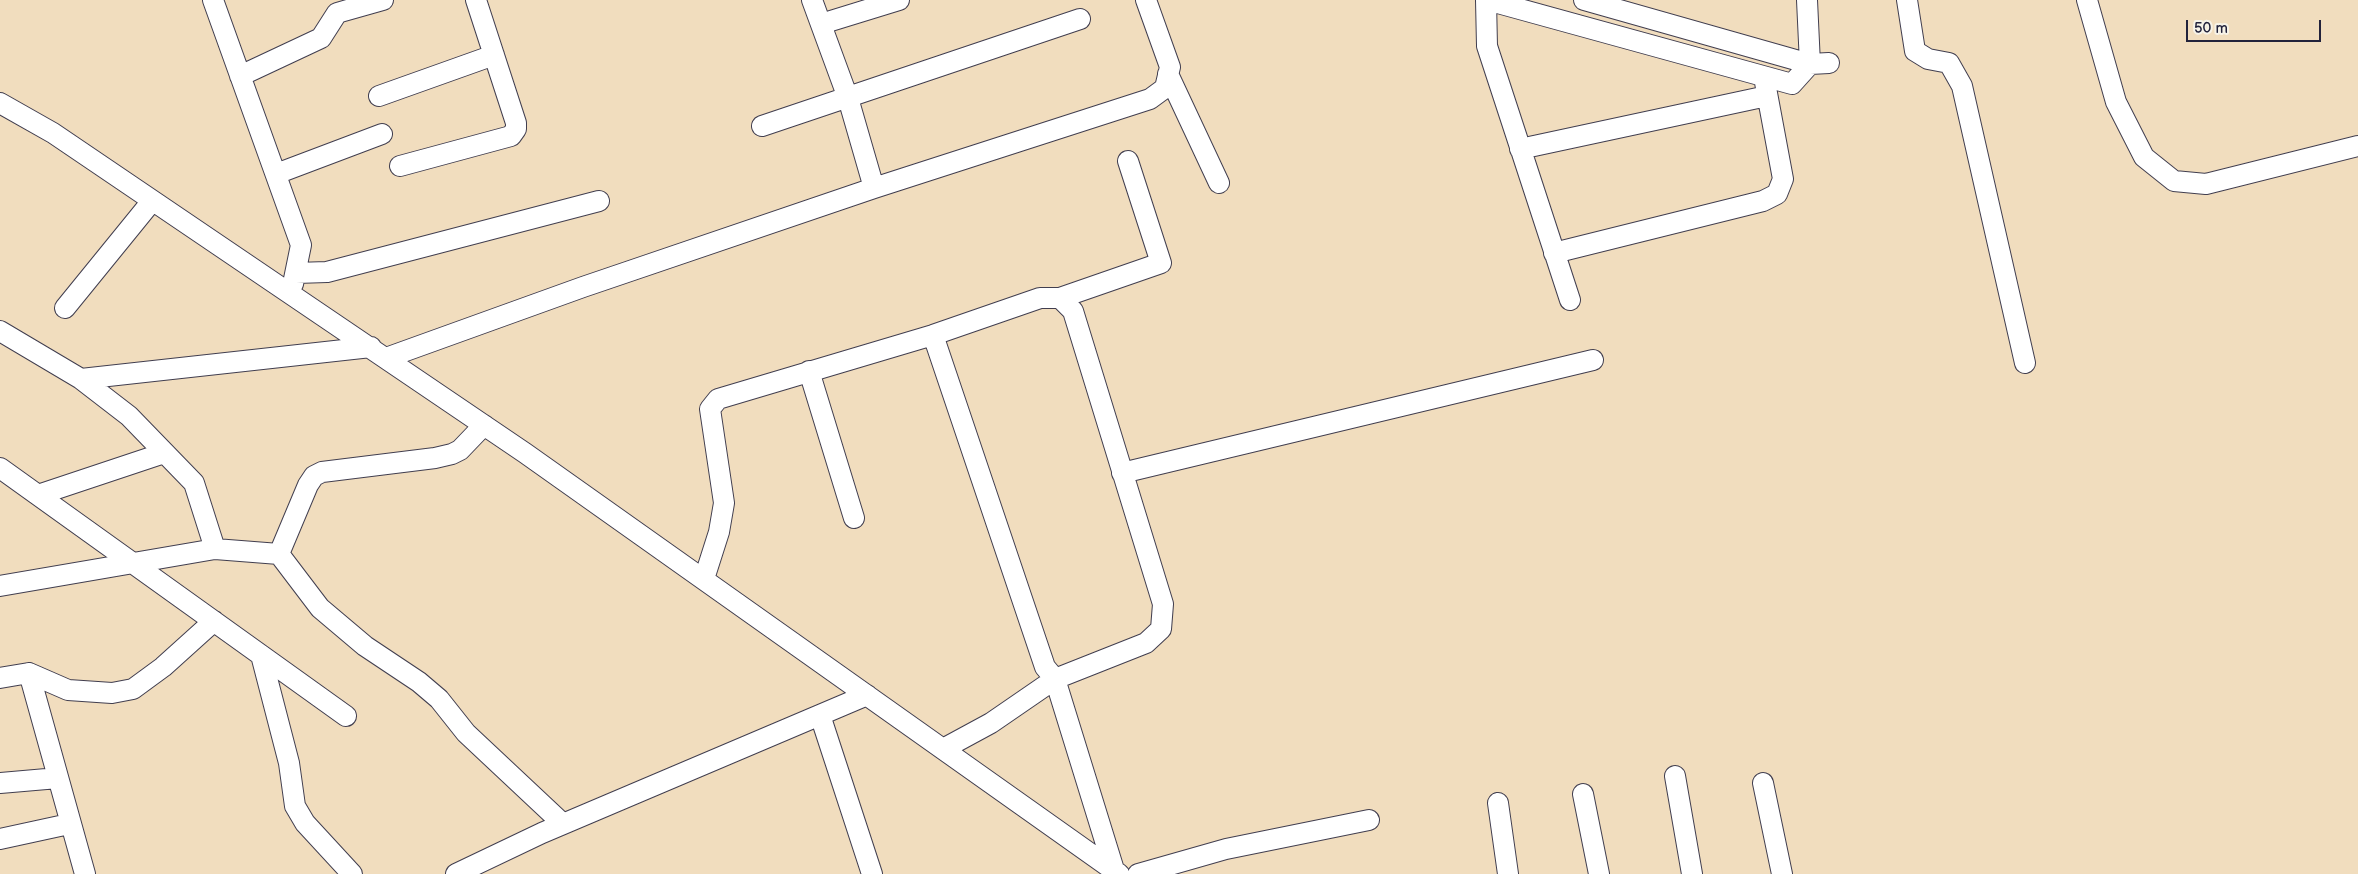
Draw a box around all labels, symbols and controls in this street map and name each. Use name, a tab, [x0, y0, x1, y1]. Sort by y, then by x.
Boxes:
scale bar	[2188, 10, 2323, 42]
text: 50 m	[2194, 19, 2228, 38]

